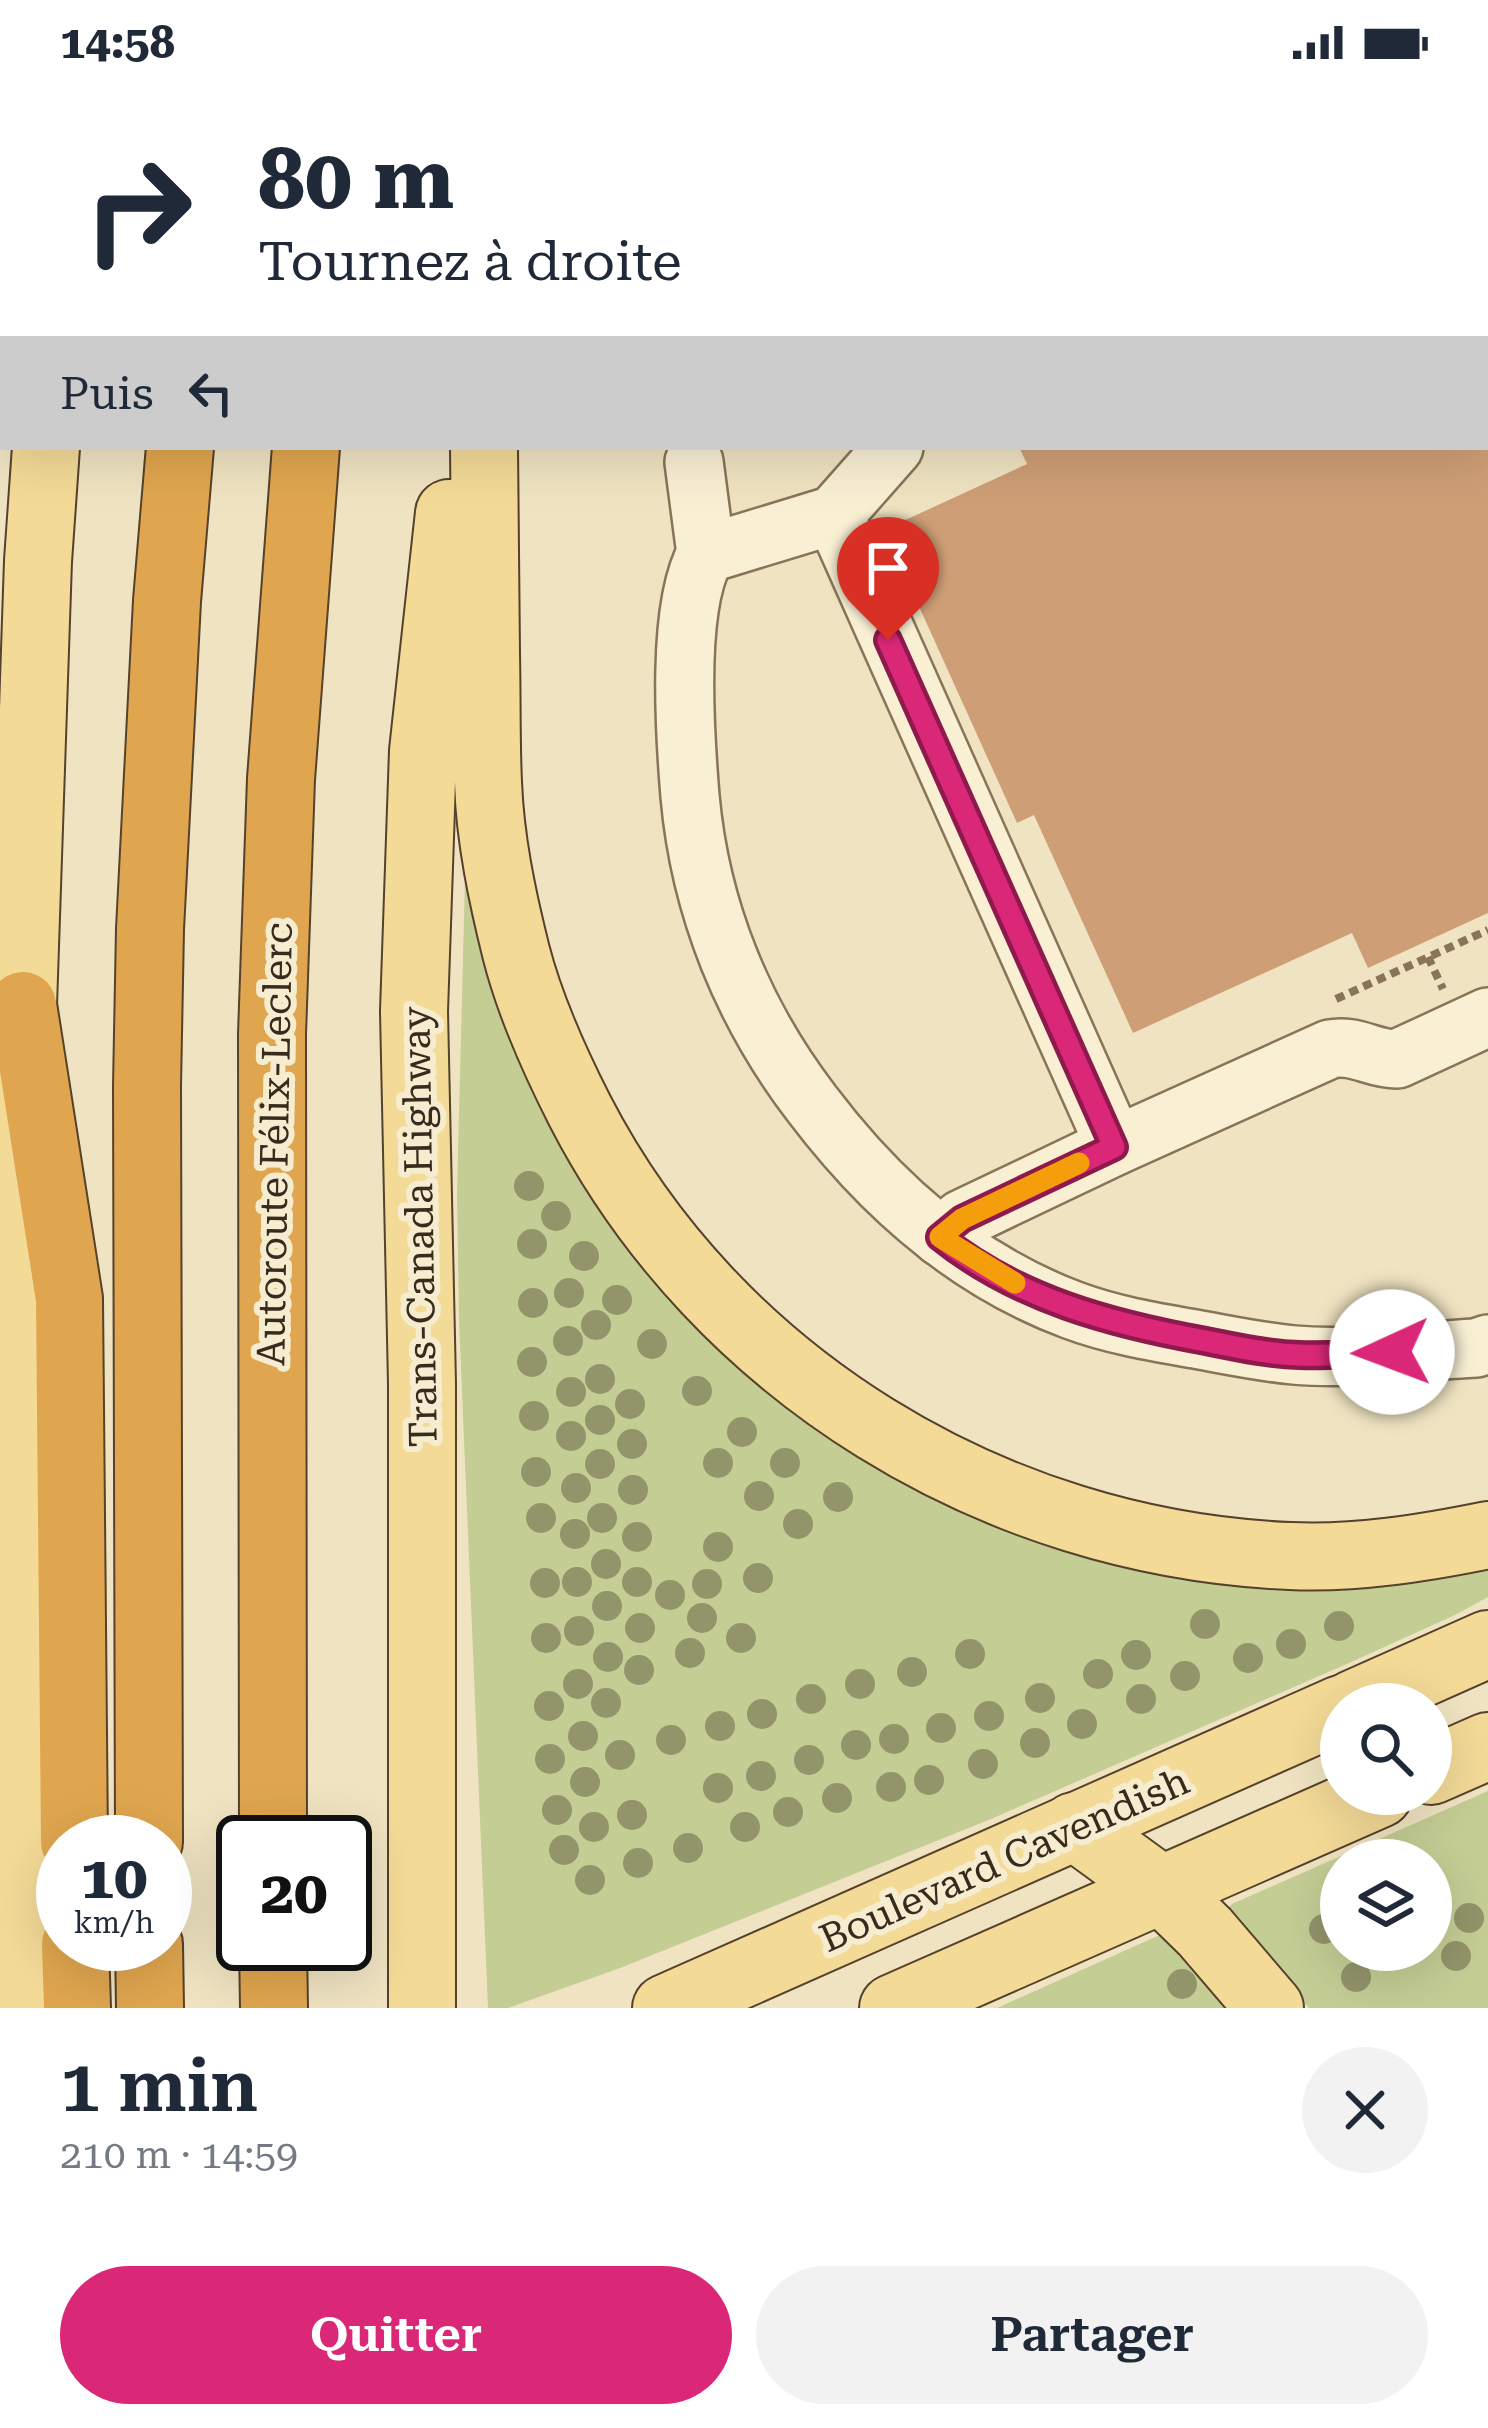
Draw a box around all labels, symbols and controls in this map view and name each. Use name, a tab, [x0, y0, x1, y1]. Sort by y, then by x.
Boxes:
text: 14:58	[60, 16, 175, 69]
text: 80 m	[258, 130, 454, 228]
icon: right	[60, 132, 216, 288]
text: Tournez à droite	[258, 230, 682, 293]
icon: left	[178, 360, 244, 426]
text: Puis	[60, 367, 154, 420]
pin	[837, 517, 939, 640]
icon: arrive	[855, 535, 921, 601]
street label: Autoroute Félix-Leclerc	[248, 922, 302, 1366]
street label: Trans-Canada Highway	[393, 1006, 447, 1448]
position arrow	[1329, 1289, 1455, 1415]
map controls	[1320, 1683, 1452, 1971]
button: search	[1320, 1683, 1452, 1815]
street label: Boulevard Cavendish	[813, 1758, 1196, 1962]
speed limit sign: 20	[216, 1815, 372, 1971]
button: layers	[1320, 1839, 1452, 1971]
text: 10	[80, 1842, 148, 1913]
text: km/h	[74, 1905, 154, 1940]
text: 1 min	[60, 2044, 258, 2129]
button: close	[1302, 2047, 1428, 2173]
text: 210 m · 14:59	[60, 2132, 298, 2178]
button: Quitter	[60, 2266, 732, 2404]
button: Partager	[756, 2266, 1428, 2404]

